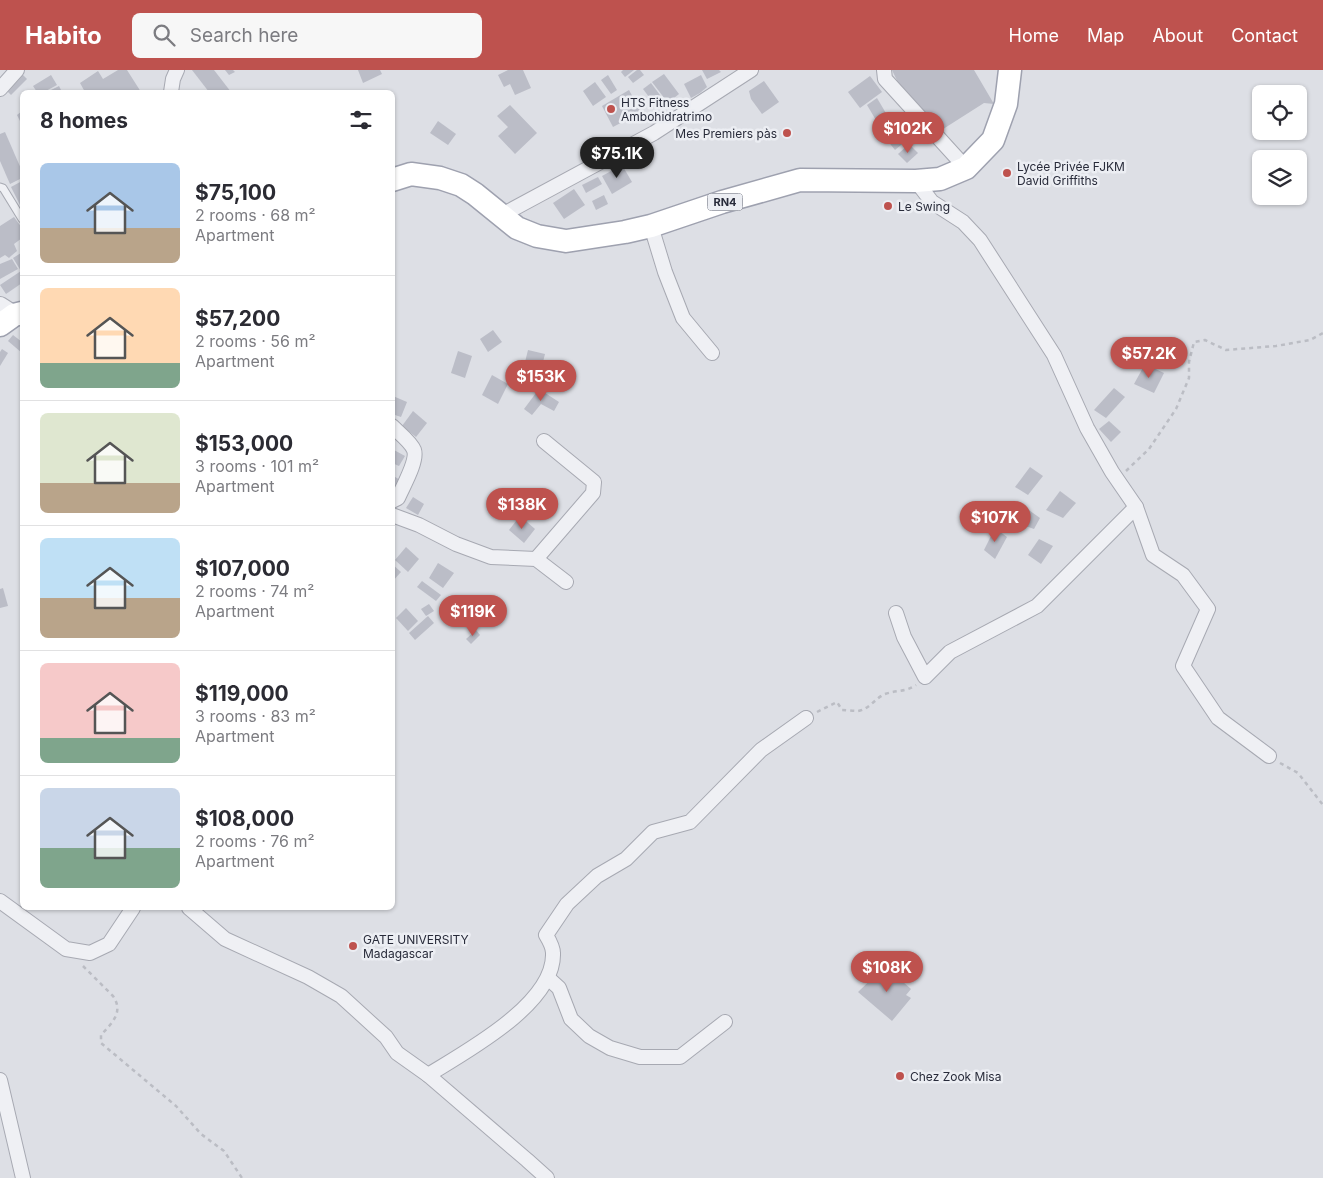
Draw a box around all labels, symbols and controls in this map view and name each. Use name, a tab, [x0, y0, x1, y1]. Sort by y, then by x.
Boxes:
search box	[132, 13, 482, 58]
text: Habito	[25, 21, 102, 50]
icon: search	[150, 21, 178, 49]
text: Search here	[190, 24, 298, 47]
text: Home	[1009, 25, 1059, 46]
text: Map	[1087, 25, 1124, 46]
text: About	[1152, 25, 1203, 46]
text: Contact	[1231, 25, 1298, 46]
map controls	[1252, 85, 1307, 205]
button: locate	[1252, 85, 1307, 140]
place label: HTS Fitness Ambohidratrimo	[621, 95, 712, 124]
marker: HTS Fitness Ambohidratrimo	[605, 103, 617, 115]
icon: filters	[347, 106, 375, 134]
text: 8 homes	[40, 108, 128, 133]
pin: $102K	[873, 112, 943, 154]
text: $102K	[883, 118, 933, 138]
place label: Mes Premiers pàs	[675, 126, 777, 141]
marker: Mes Premiers pàs	[781, 127, 793, 139]
pin: $75.1K	[576, 136, 658, 179]
text: $75.1K	[591, 143, 643, 163]
button: layers	[1252, 150, 1307, 205]
place label: Lycée Privée FJKM David Griffiths	[1017, 159, 1125, 188]
marker: Lycée Privée FJKM David Griffiths	[1001, 167, 1013, 179]
text: $75,100	[195, 180, 276, 205]
icon: home	[80, 183, 140, 243]
road number: RN4	[708, 194, 742, 210]
place label: Le Swing	[898, 199, 950, 214]
marker: Le Swing	[882, 200, 894, 212]
text: 2 rooms · 68 m²	[195, 205, 316, 225]
text: Apartment	[195, 225, 275, 245]
text: $57,200	[195, 306, 280, 331]
icon: home	[80, 308, 140, 368]
text: 2 rooms · 56 m²	[195, 331, 316, 351]
pin: $57.2K	[1108, 336, 1190, 379]
text: $57.2K	[1122, 343, 1176, 363]
text: Apartment	[195, 351, 275, 371]
pin: $153K	[506, 360, 576, 402]
text: $153K	[516, 366, 566, 386]
text: $153,000	[195, 431, 293, 456]
icon: home	[80, 433, 140, 493]
text: 3 rooms · 101 m²	[195, 456, 319, 476]
text: Apartment	[195, 476, 275, 496]
pin: $138K	[487, 488, 557, 530]
text: $138K	[497, 494, 547, 514]
pin: $107K	[960, 500, 1030, 543]
text: $107K	[971, 507, 1019, 527]
text: $107,000	[195, 556, 290, 581]
icon: home	[80, 558, 140, 618]
text: 2 rooms · 74 m²	[195, 581, 314, 601]
pin: $119K	[438, 594, 508, 637]
text: Apartment	[195, 601, 275, 621]
text: $119K	[450, 601, 496, 621]
text: $119,000	[195, 681, 289, 706]
icon: home	[80, 683, 140, 743]
text: 3 rooms · 83 m²	[195, 706, 316, 726]
text: Apartment	[195, 726, 275, 746]
text: $108,000	[195, 806, 294, 831]
icon: home	[80, 808, 140, 868]
text: 2 rooms · 76 m²	[195, 831, 315, 851]
text: Apartment	[195, 851, 275, 871]
place label: GATE UNIVERSITY Madagascar	[363, 932, 469, 961]
marker: GATE UNIVERSITY Madagascar	[347, 940, 359, 952]
pin: $108K	[852, 950, 922, 993]
text: $108K	[862, 957, 912, 977]
place label: Chez Zook Misa	[910, 1069, 1001, 1084]
marker: Chez Zook Misa	[894, 1070, 906, 1082]

